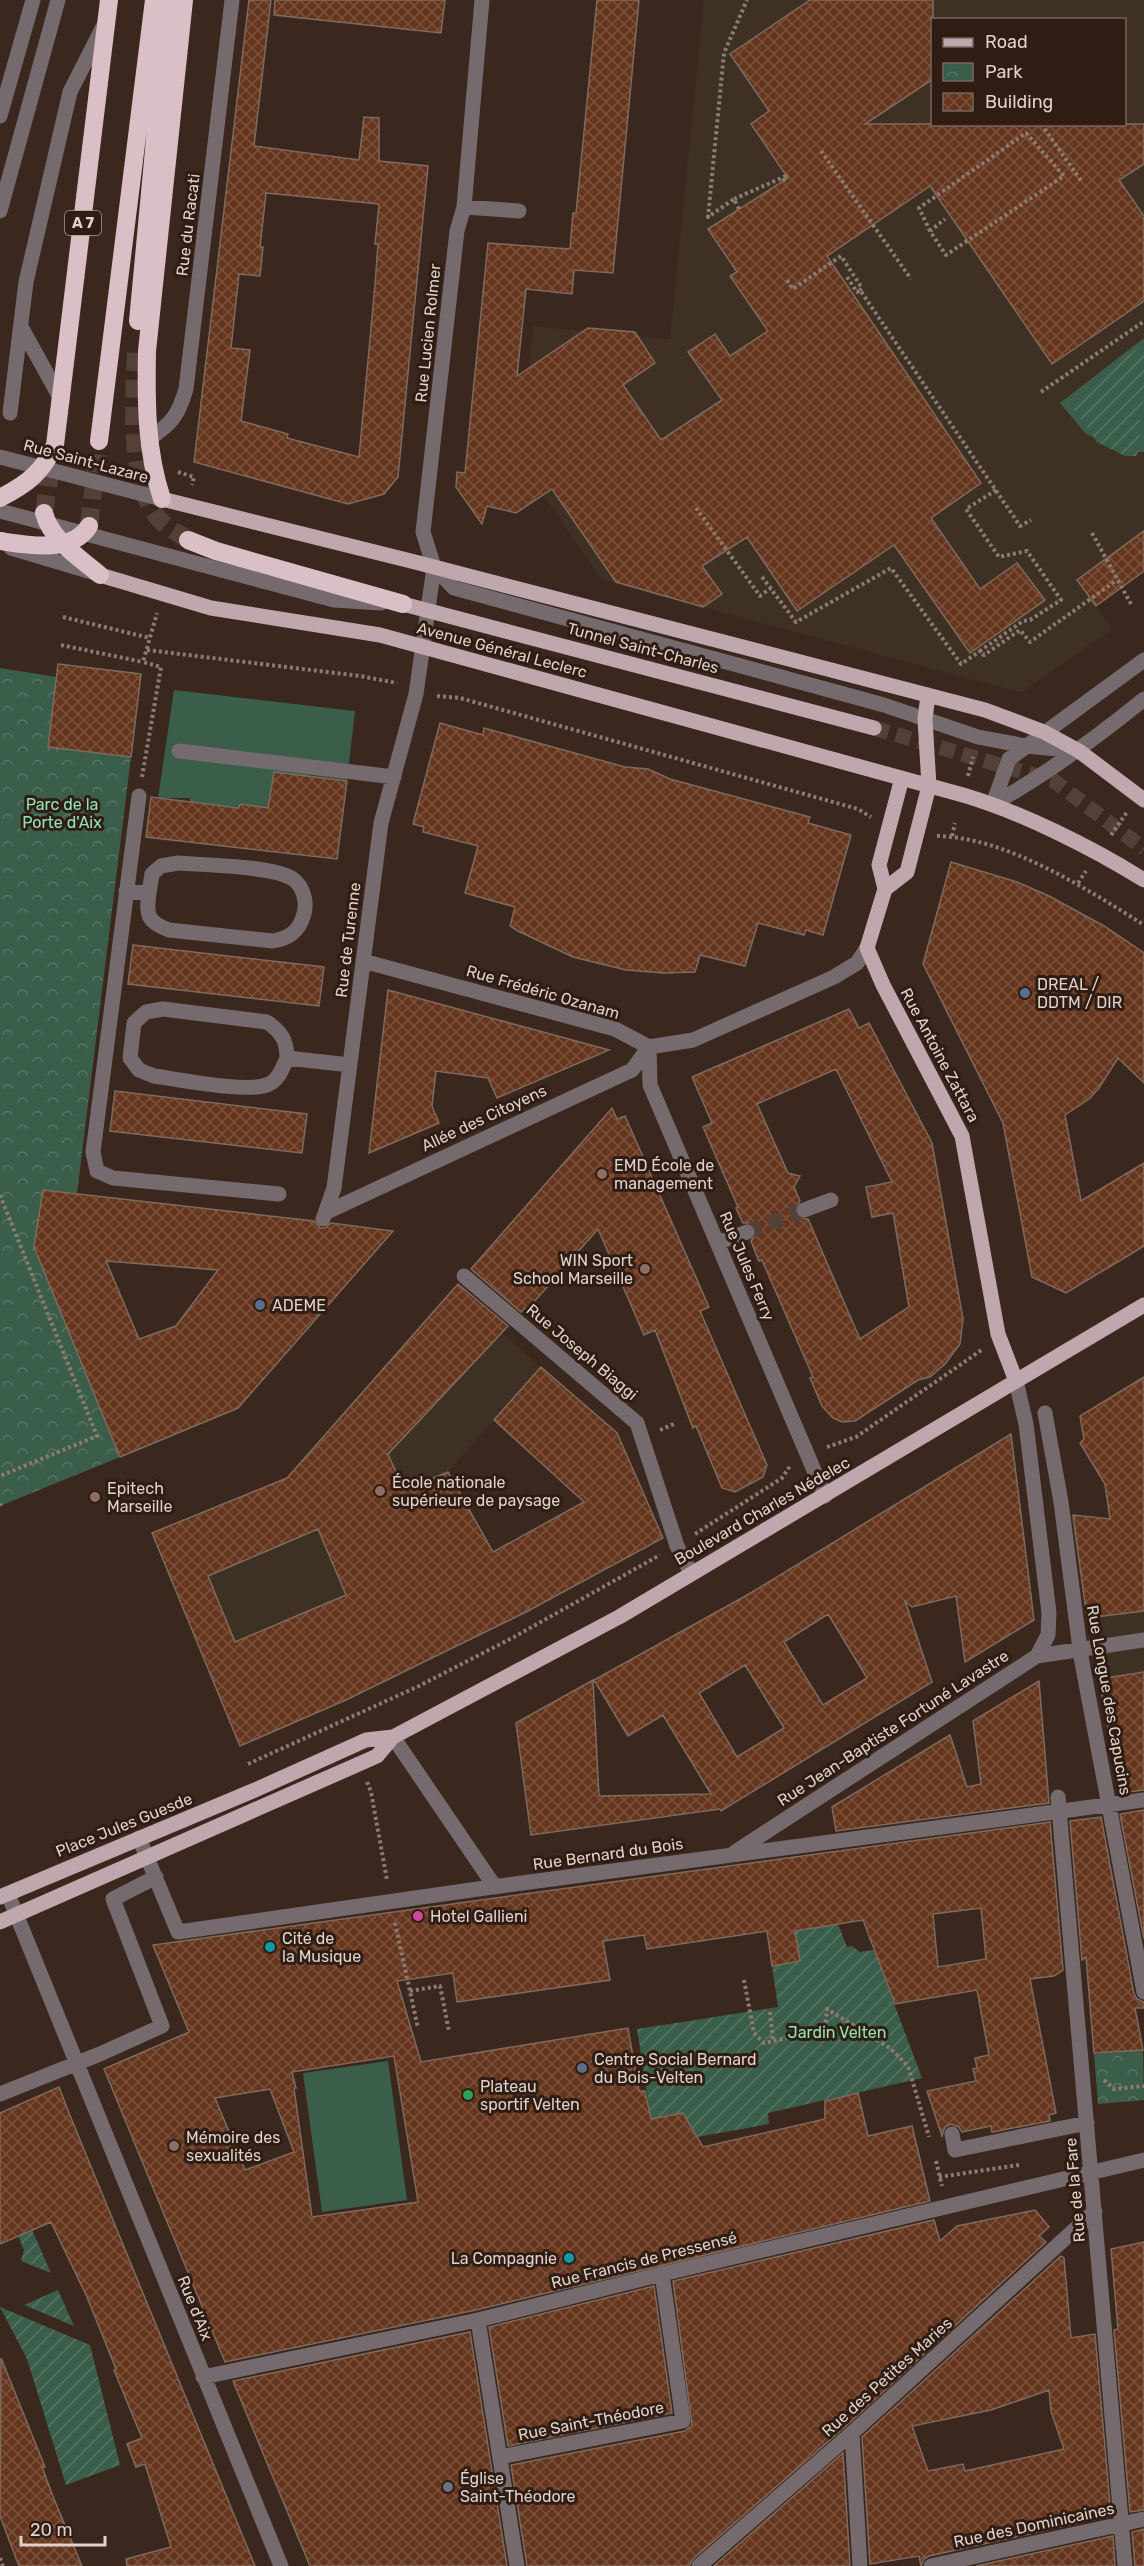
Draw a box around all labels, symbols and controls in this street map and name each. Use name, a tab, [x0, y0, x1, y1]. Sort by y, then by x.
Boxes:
legend	[931, 18, 1126, 126]
text: Road	[985, 31, 1028, 53]
text: Park	[985, 61, 1023, 83]
text: Building	[985, 91, 1053, 113]
street label: Rue du Racati	[172, 173, 204, 277]
road number: A 7	[65, 211, 101, 235]
street label: Rue Lucien Rolmer	[411, 263, 445, 403]
street label: Rue Saint-Lazare	[21, 435, 151, 487]
street label: Avenue Général Leclerc	[415, 618, 589, 682]
street label: Tunnel Saint-Charles	[565, 619, 721, 677]
park label: Parc de la Porte d'Aix	[22, 795, 102, 832]
street label: Rue de Turenne	[332, 881, 364, 999]
street label: Rue Frédéric Ozanam	[464, 961, 622, 1023]
place label: DREAL / DDTM / DIR	[1037, 975, 1122, 1012]
street label: Rue Antoine Zattara	[897, 985, 983, 1125]
marker: DREAL / DDTM / DIR	[1018, 986, 1032, 1000]
street label: Allée des Citoyens	[418, 1081, 550, 1155]
place label: EMD École de management	[614, 1156, 714, 1193]
marker: EMD École de management	[595, 1167, 609, 1181]
street label: Rue Jules Ferry	[715, 1209, 779, 1324]
place label: WIN Sport School Marseille	[513, 1251, 633, 1288]
marker: WIN Sport School Marseille	[638, 1262, 652, 1276]
place label: ADEME	[272, 1296, 326, 1315]
marker: ADEME	[253, 1298, 267, 1312]
street label: Rue Joseph Biaggi	[523, 1300, 641, 1404]
street label: Boulevard Charles Nédelec	[671, 1453, 853, 1569]
place label: École nationale supérieure de paysage	[392, 1473, 560, 1510]
place label: Epitech Marseille	[107, 1479, 172, 1516]
marker: École nationale supérieure de paysage	[373, 1484, 387, 1498]
marker: Epitech Marseille	[88, 1490, 102, 1504]
street label: Rue Longue des Capucins	[1083, 1604, 1135, 1796]
street label: Rue Jean-Baptiste Fortuné Lavastre	[774, 1646, 1012, 1810]
street label: Place Jules Guesde	[53, 1789, 195, 1861]
street label: Rue Bernard du Bois	[532, 1834, 684, 1874]
place label: Hotel Gallieni	[430, 1907, 527, 1926]
marker: Hotel Gallieni	[411, 1909, 425, 1923]
place label: Cité de la Musique	[282, 1929, 361, 1966]
marker: Cité de la Musique	[263, 1940, 277, 1954]
park label: Jardin Velten	[788, 2023, 886, 2042]
place label: Centre Social Bernard du Bois-Velten	[594, 2050, 756, 2087]
marker: Centre Social Bernard du Bois-Velten	[575, 2061, 589, 2075]
place label: Plateau sportif Velten	[480, 2077, 580, 2114]
marker: Plateau sportif Velten	[461, 2088, 475, 2102]
place label: Mémoire des sexualités	[186, 2128, 280, 2165]
street label: Rue de la Fare	[1061, 2137, 1089, 2243]
marker: Mémoire des sexualités	[167, 2139, 181, 2153]
street label: Rue Francis de Pressensé	[549, 2228, 739, 2292]
place label: La Compagnie	[451, 2249, 557, 2268]
marker: La Compagnie	[562, 2251, 576, 2265]
street label: Rue d'Aix	[173, 2273, 217, 2343]
street label: Rue des Petites Maries	[818, 2314, 956, 2440]
street label: Rue Saint-Théodore	[516, 2398, 666, 2444]
place label: Église Saint-Théodore	[460, 2469, 576, 2506]
marker: Église Saint-Théodore	[441, 2480, 455, 2494]
street label: Rue des Dominicaines	[952, 2499, 1116, 2551]
scale bar	[21, 2509, 105, 2547]
text: 20 m	[30, 2519, 72, 2541]

